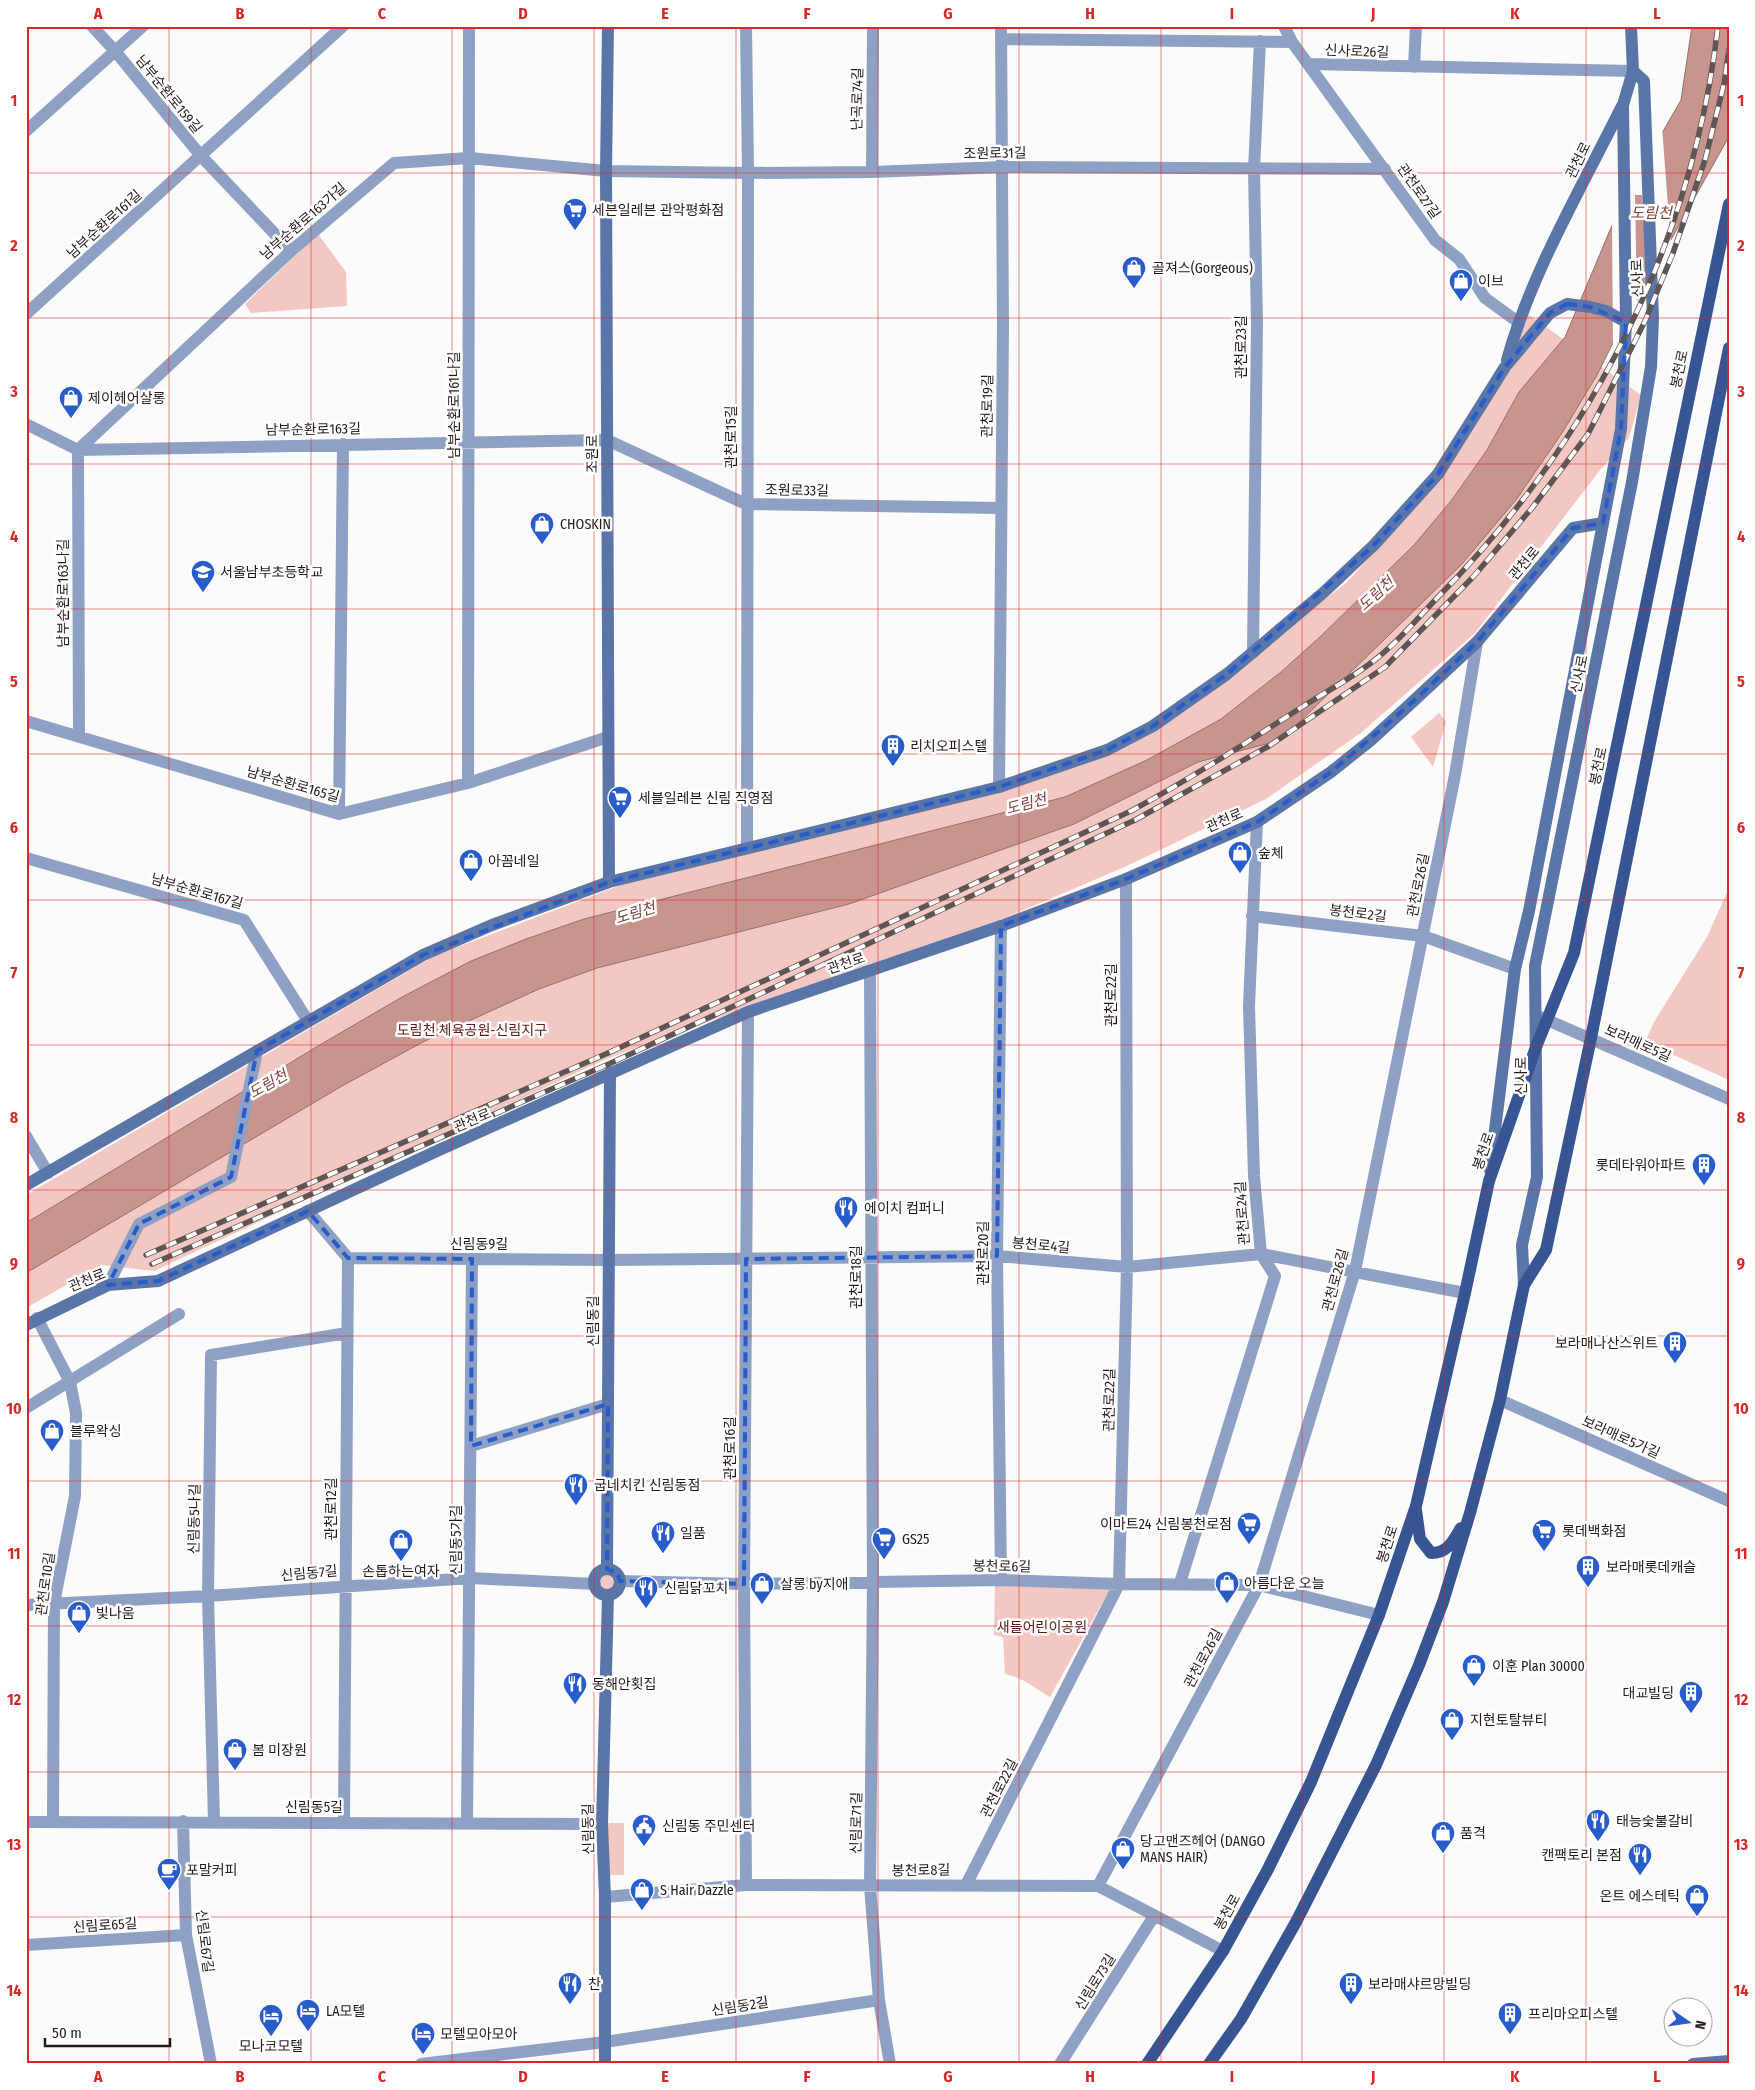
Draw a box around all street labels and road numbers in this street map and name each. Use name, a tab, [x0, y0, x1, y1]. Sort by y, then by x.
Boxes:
street label: 신사로26길	[1324, 42, 1390, 61]
street label: 남부순환로159길	[132, 52, 205, 137]
street label: 난곡로74길	[848, 67, 867, 131]
street label: 관천로	[1562, 139, 1595, 181]
street label: 조원로31길	[963, 144, 1027, 163]
street label: 관천로27길	[1393, 160, 1444, 222]
street label: 남부순환로163가길	[257, 179, 350, 263]
street label: 남부순환로161길	[64, 186, 145, 262]
street label: 신사로	[1628, 258, 1647, 298]
street label: 관천로23길	[1233, 315, 1250, 379]
street label: 봉천로	[1667, 348, 1692, 390]
street label: 남부순환로161나길	[446, 351, 463, 459]
street label: 관천로19길	[978, 374, 997, 438]
street label: 관천로15길	[723, 405, 740, 469]
street label: 남부순환로163길	[265, 420, 361, 439]
street label: 조원로	[584, 435, 601, 473]
street label: 조원로33길	[765, 481, 829, 500]
street label: 남부순환로163나길	[55, 539, 72, 647]
street label: 관천로	[1505, 543, 1543, 584]
street label: 신사로	[1567, 653, 1592, 695]
street label: 봉천로	[1586, 745, 1611, 787]
street label: 남부순환로165길	[244, 763, 341, 806]
street label: 관천로	[1203, 805, 1245, 836]
street label: 관천로26길	[1404, 852, 1433, 918]
street label: 남부순환로167길	[149, 870, 245, 913]
street label: 봉천로2길	[1328, 902, 1388, 925]
street label: 관천로	[825, 949, 867, 978]
street label: 관천로22길	[1103, 963, 1120, 1027]
street label: 보라매로5길	[1602, 1021, 1674, 1066]
street label: 신사로	[1513, 1057, 1530, 1095]
street label: 관천로	[451, 1105, 493, 1136]
street label: 봉천로	[1469, 1130, 1498, 1172]
street label: 관천로24길	[1232, 1180, 1253, 1246]
street label: 관천로20길	[975, 1221, 992, 1286]
street label: 봉천로4길	[1011, 1234, 1071, 1257]
street label: 신림동9길	[450, 1236, 508, 1253]
street label: 관천로18길	[848, 1245, 865, 1309]
street label: 관천로26길	[1319, 1247, 1352, 1314]
street label: 관천로	[66, 1265, 108, 1296]
street label: 신림동길	[585, 1295, 602, 1347]
street label: 관천로22길	[1100, 1368, 1119, 1432]
street label: 보라매로5가길	[1579, 1413, 1662, 1462]
street label: 관천로16길	[722, 1416, 739, 1480]
street label: 관천로12길	[323, 1477, 340, 1541]
street label: 신림동5나길	[185, 1483, 204, 1555]
street label: 신림동5가길	[448, 1505, 465, 1575]
street label: 봉천로	[1373, 1523, 1402, 1565]
street label: 관천로10길	[33, 1551, 58, 1617]
street label: 봉천로6길	[973, 1557, 1031, 1576]
street label: 신림동7길	[280, 1563, 338, 1584]
street label: 관천로26길	[1181, 1626, 1226, 1691]
street label: 관천로22길	[977, 1756, 1022, 1821]
street label: 신림로71길	[847, 1792, 866, 1854]
street label: 신림동5길	[285, 1799, 343, 1816]
street label: 신림동길	[580, 1803, 597, 1855]
street label: 봉천로8길	[892, 1861, 950, 1880]
street label: 봉천로	[1211, 1891, 1244, 1933]
street label: 신림로67길	[192, 1908, 217, 1974]
street label: 신림로65길	[72, 1915, 138, 1936]
street label: 신림로73길	[1071, 1951, 1119, 2014]
street label: 신림동2길	[710, 1994, 770, 2019]

